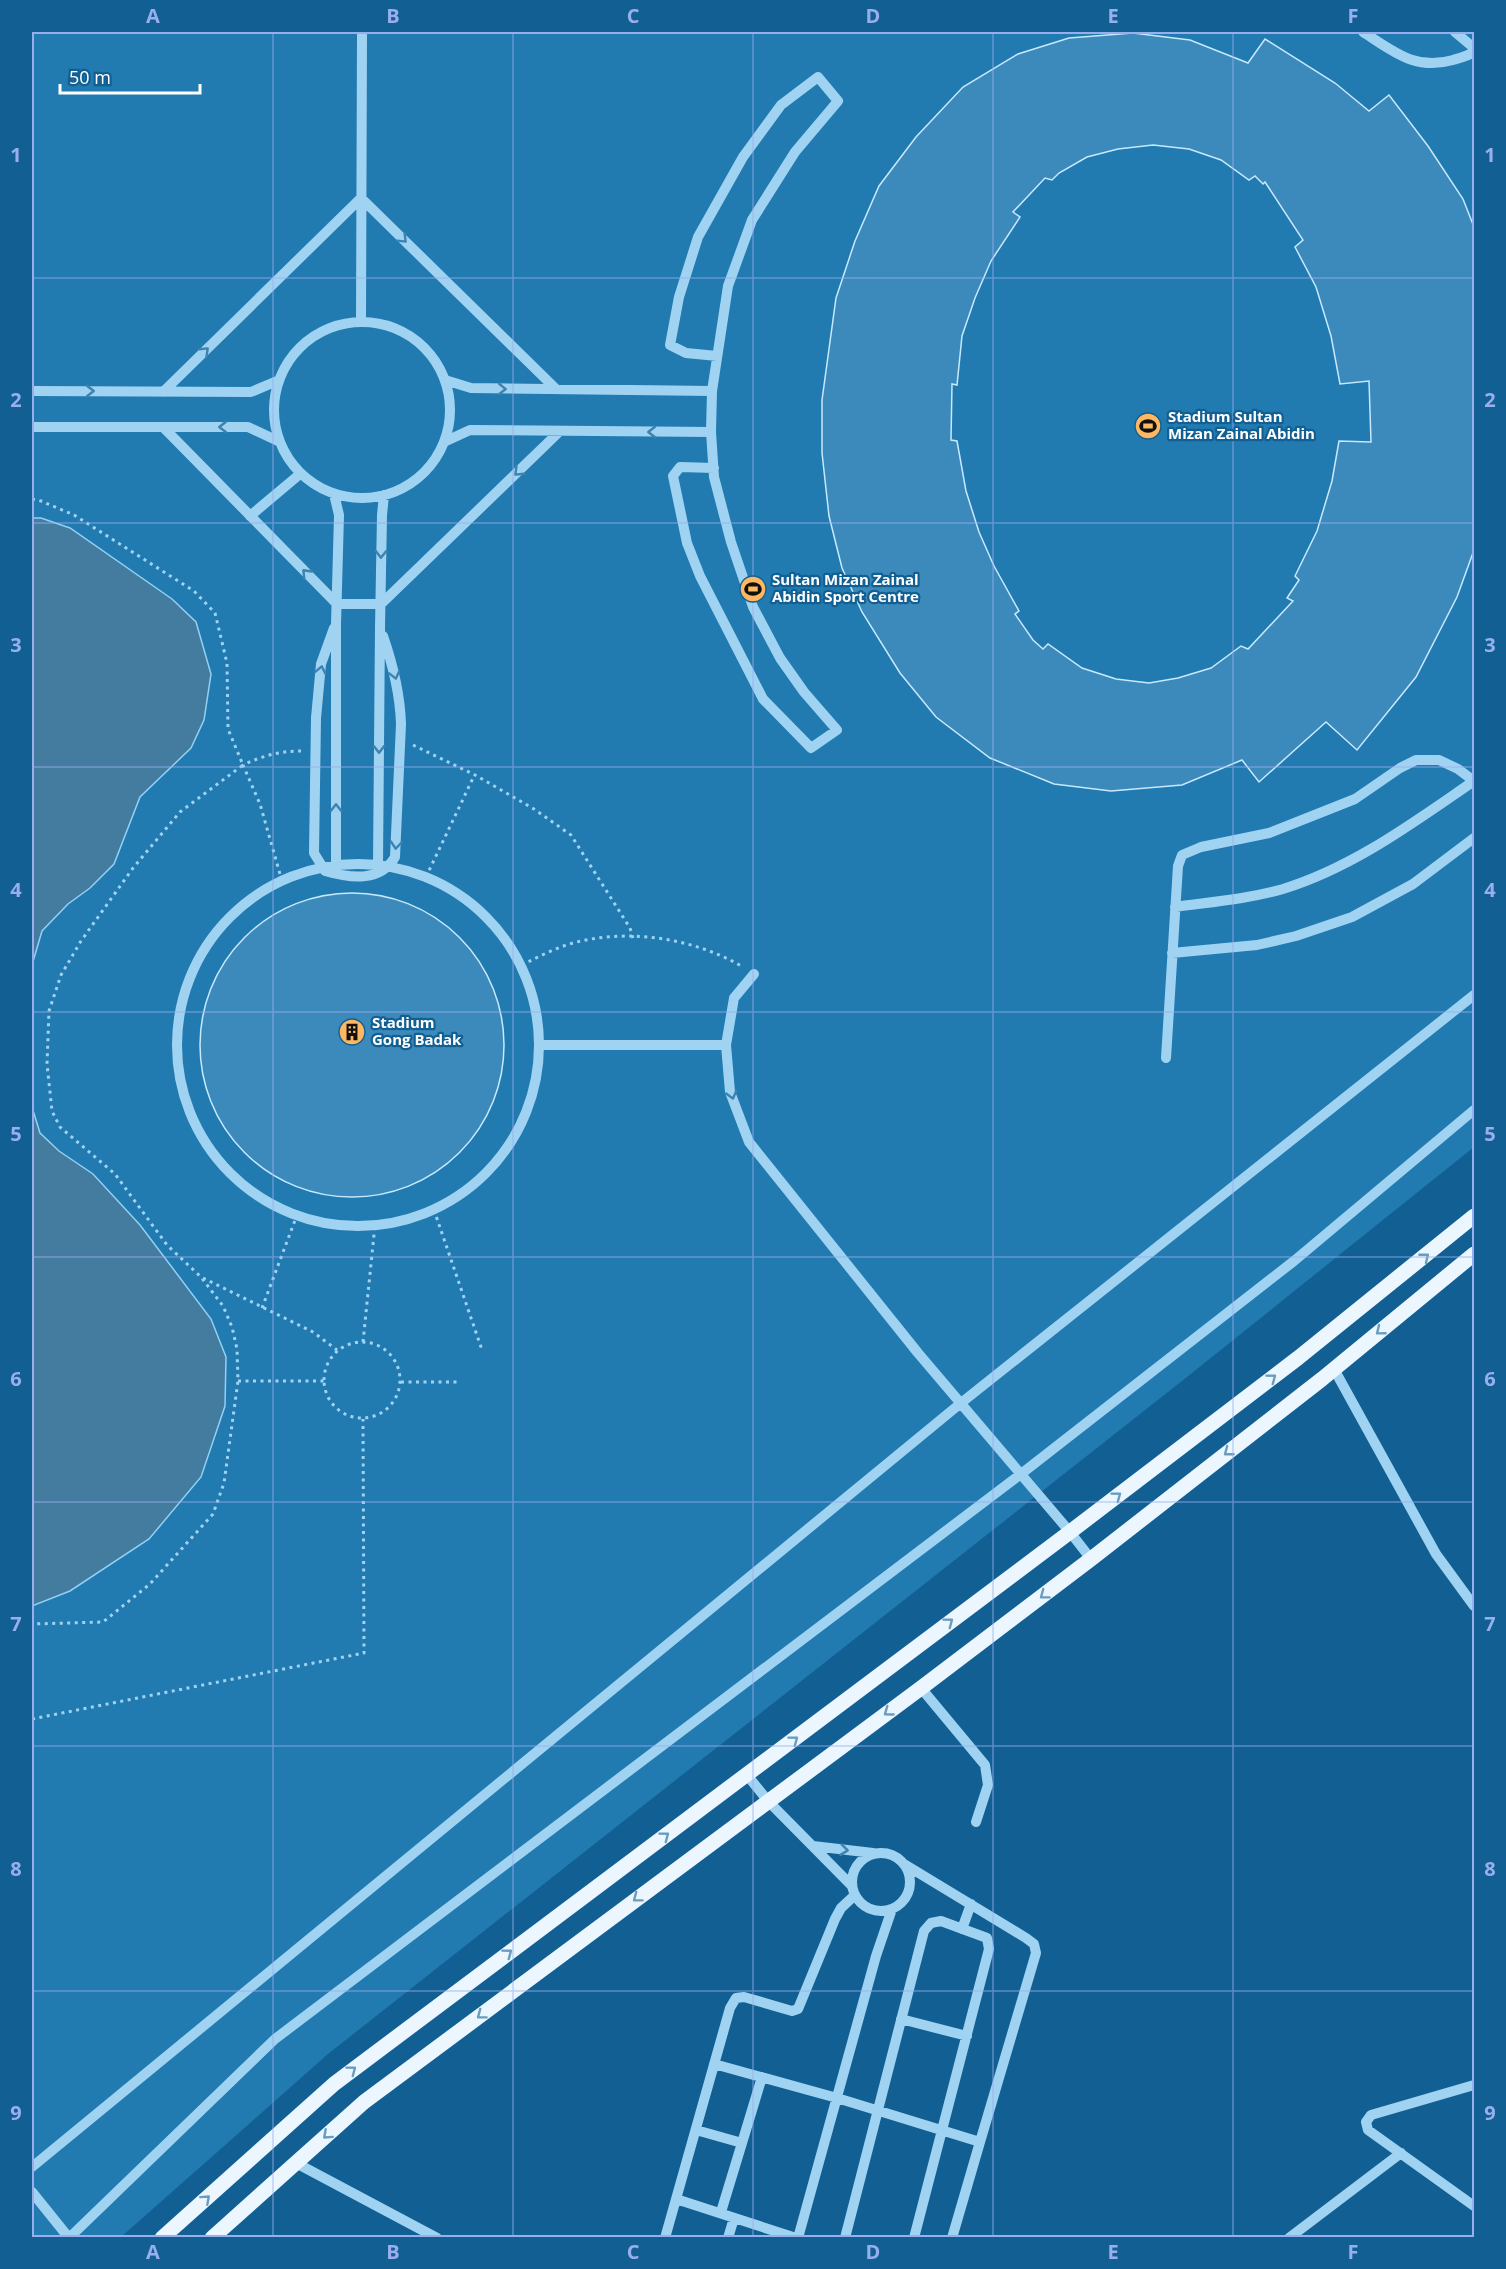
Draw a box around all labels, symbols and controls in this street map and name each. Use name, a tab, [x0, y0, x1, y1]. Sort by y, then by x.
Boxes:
text: A	[146, 2, 160, 29]
text: B	[386, 2, 400, 29]
text: C	[627, 2, 640, 29]
text: D	[866, 2, 880, 29]
text: E	[1107, 2, 1119, 29]
text: F	[1348, 2, 1358, 29]
scale bar	[60, 57, 200, 95]
text: 50 m	[69, 65, 111, 89]
text: 1	[10, 141, 22, 168]
text: 1	[1484, 141, 1496, 168]
one-way arrow	[395, 231, 406, 242]
one-way arrow	[197, 347, 208, 358]
one-way arrow	[498, 383, 507, 395]
one-way arrow	[85, 385, 94, 397]
text: 2	[10, 386, 22, 413]
text: 2	[1484, 386, 1496, 413]
place label: Stadium Sultan Mizan Zainal Abidin	[1168, 406, 1315, 443]
sports icon: Stadium Sultan Mizan Zainal Abidin	[1133, 411, 1163, 441]
one-way arrow	[218, 421, 227, 433]
one-way arrow	[648, 426, 657, 438]
one-way arrow	[514, 464, 525, 475]
one-way arrow	[375, 549, 387, 558]
place label: Sultan Mizan Zainal Abidin Sport Centre	[772, 569, 919, 606]
one-way arrow	[302, 570, 313, 581]
sports icon: Sultan Mizan Zainal Abidin Sport Centre	[738, 574, 768, 604]
text: 3	[10, 631, 22, 658]
text: 3	[1484, 631, 1496, 658]
one-way arrow	[313, 665, 326, 675]
one-way arrow	[388, 669, 400, 679]
one-way arrow	[373, 744, 385, 753]
one-way arrow	[330, 803, 342, 812]
one-way arrow	[390, 840, 403, 850]
text: 4	[10, 876, 22, 903]
text: 4	[1484, 876, 1496, 903]
place label: Stadium Gong Badak	[372, 1012, 462, 1049]
building icon: Stadium Gong Badak	[337, 1017, 367, 1047]
one-way arrow	[725, 1090, 738, 1100]
text: 5	[10, 1120, 22, 1147]
text: 5	[1484, 1120, 1496, 1147]
one-way arrow	[1418, 1253, 1429, 1264]
one-way arrow	[1376, 1323, 1387, 1334]
text: 6	[10, 1365, 22, 1392]
text: 6	[1484, 1365, 1496, 1392]
one-way arrow	[1265, 1374, 1276, 1385]
one-way arrow	[1223, 1445, 1234, 1456]
one-way arrow	[1110, 1492, 1121, 1503]
one-way arrow	[1040, 1587, 1051, 1598]
text: 7	[10, 1610, 22, 1637]
text: 7	[1484, 1610, 1496, 1637]
one-way arrow	[943, 1619, 954, 1630]
one-way arrow	[884, 1705, 895, 1716]
one-way arrow	[787, 1736, 798, 1747]
one-way arrow	[658, 1833, 669, 1844]
one-way arrow	[840, 1843, 849, 1856]
text: 8	[10, 1855, 22, 1882]
text: 8	[1484, 1855, 1496, 1882]
one-way arrow	[633, 1891, 644, 1902]
one-way arrow	[502, 1950, 513, 1961]
one-way arrow	[476, 2008, 487, 2019]
one-way arrow	[346, 2066, 357, 2077]
text: 9	[10, 2099, 22, 2126]
text: 9	[1484, 2099, 1496, 2126]
one-way arrow	[324, 2128, 334, 2139]
one-way arrow	[199, 2195, 210, 2206]
text: A	[146, 2238, 160, 2265]
text: B	[386, 2238, 400, 2265]
text: C	[627, 2238, 640, 2265]
text: D	[866, 2238, 880, 2265]
text: E	[1107, 2238, 1119, 2265]
text: F	[1348, 2238, 1358, 2265]

